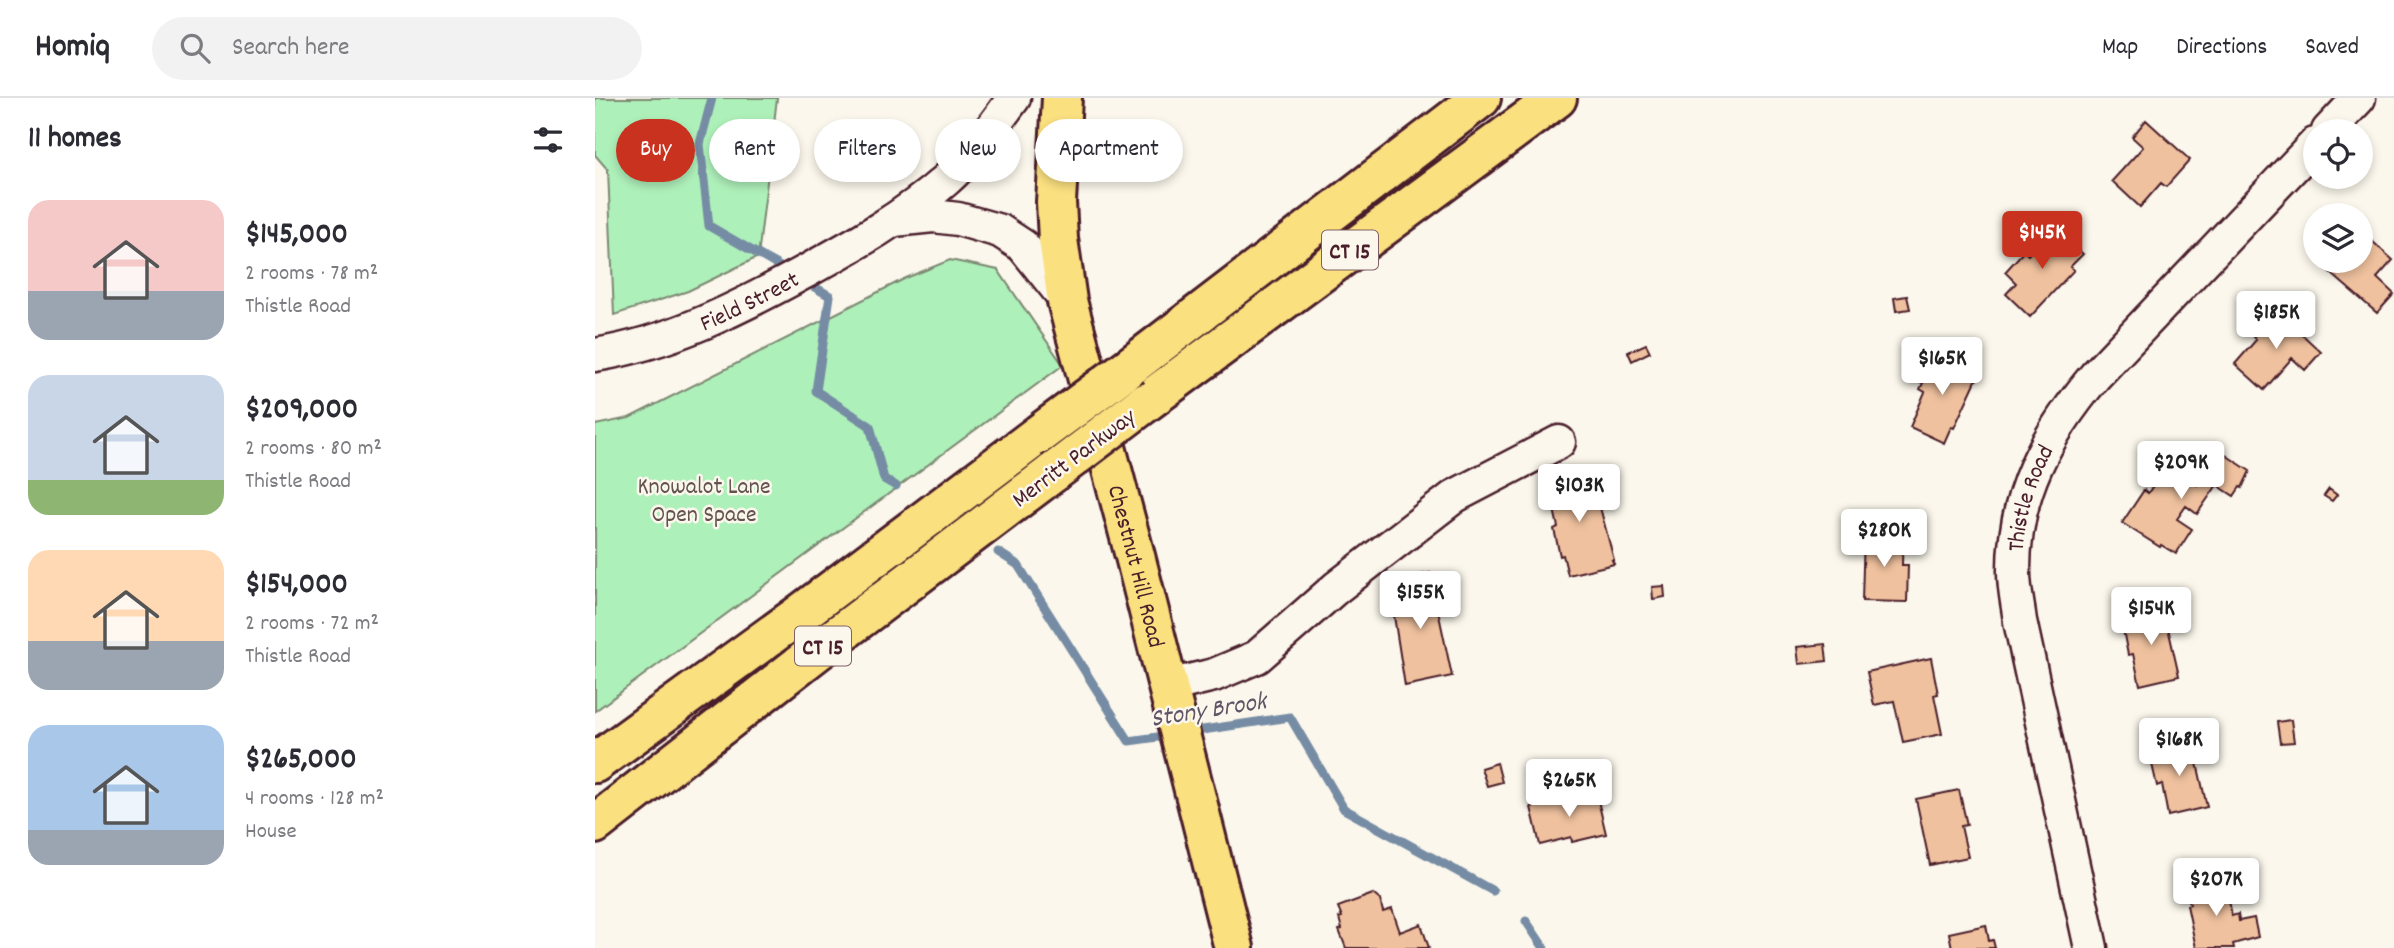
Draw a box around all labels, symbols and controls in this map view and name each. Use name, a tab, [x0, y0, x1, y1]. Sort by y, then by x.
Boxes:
search box	[152, 17, 642, 80]
text: Homiq	[35, 25, 110, 72]
icon: search	[176, 29, 214, 67]
text: Search here	[232, 30, 349, 67]
text: Map	[2102, 31, 2138, 65]
text: Directions	[2176, 31, 2267, 65]
text: Saved	[2305, 31, 2359, 65]
text: 11 homes	[28, 119, 122, 162]
chip: Buy	[616, 119, 695, 182]
chip: Rent	[709, 119, 800, 182]
chip: Filters	[814, 119, 921, 182]
chip: New	[935, 119, 1021, 182]
chip: Apartment	[1035, 119, 1183, 182]
map controls	[2303, 119, 2373, 273]
button: locate	[2303, 119, 2373, 189]
icon: filters	[529, 121, 567, 159]
button: layers	[2303, 203, 2373, 273]
pin: $145K	[1993, 212, 2091, 271]
text: $145,000	[245, 215, 348, 258]
text: $145K	[2018, 217, 2066, 250]
icon: home	[84, 228, 168, 312]
road number: CT 15	[1322, 230, 1378, 270]
text: 2 rooms · 78 m²	[245, 258, 378, 291]
street label: Field Street	[695, 264, 806, 342]
text: Thistle Road	[245, 291, 351, 324]
pin: $185K	[2227, 292, 2325, 351]
text: $185K	[2252, 297, 2300, 330]
pin: $165K	[1893, 338, 1991, 397]
text: $165K	[1917, 343, 1967, 376]
text: $209,000	[245, 390, 358, 433]
street label: Merritt Parkway	[1006, 401, 1145, 517]
icon: home	[84, 403, 168, 487]
text: 2 rooms · 80 m²	[245, 433, 382, 466]
street label: Thistle Road	[2001, 440, 2064, 553]
pin: $209K	[2132, 442, 2230, 501]
text: $209K	[2153, 447, 2209, 480]
pin: $103K	[1530, 464, 1628, 524]
text: Thistle Road	[245, 466, 351, 499]
text: $103K	[1554, 470, 1604, 503]
park label: Knowalot Lane Open Space	[637, 471, 771, 533]
street label: Chestnut Hill Road	[1097, 482, 1171, 652]
pin: $280K	[1835, 510, 1933, 569]
text: $280K	[1857, 515, 1911, 548]
text: $154,000	[245, 565, 348, 608]
pin: $155K	[1371, 572, 1469, 631]
text: $155K	[1396, 577, 1444, 610]
icon: home	[84, 578, 168, 662]
pin: $154K	[2102, 588, 2200, 647]
text: $154K	[2127, 593, 2175, 626]
text: 2 rooms · 72 m²	[245, 608, 379, 641]
road number: CT 15	[795, 626, 851, 666]
text: Thistle Road	[245, 641, 351, 674]
water label: Stony Brook	[1148, 684, 1271, 739]
pin: $168K	[2130, 718, 2228, 778]
text: $168K	[2155, 724, 2203, 757]
text: $265,000	[245, 740, 357, 783]
icon: home	[84, 753, 168, 837]
pin: $265K	[1520, 760, 1618, 819]
text: $265K	[1542, 765, 1596, 798]
text: 4 rooms · 128 m²	[245, 783, 384, 816]
text: House	[245, 816, 297, 849]
pin: $207K	[2167, 858, 2265, 918]
text: $207K	[2189, 864, 2243, 897]

